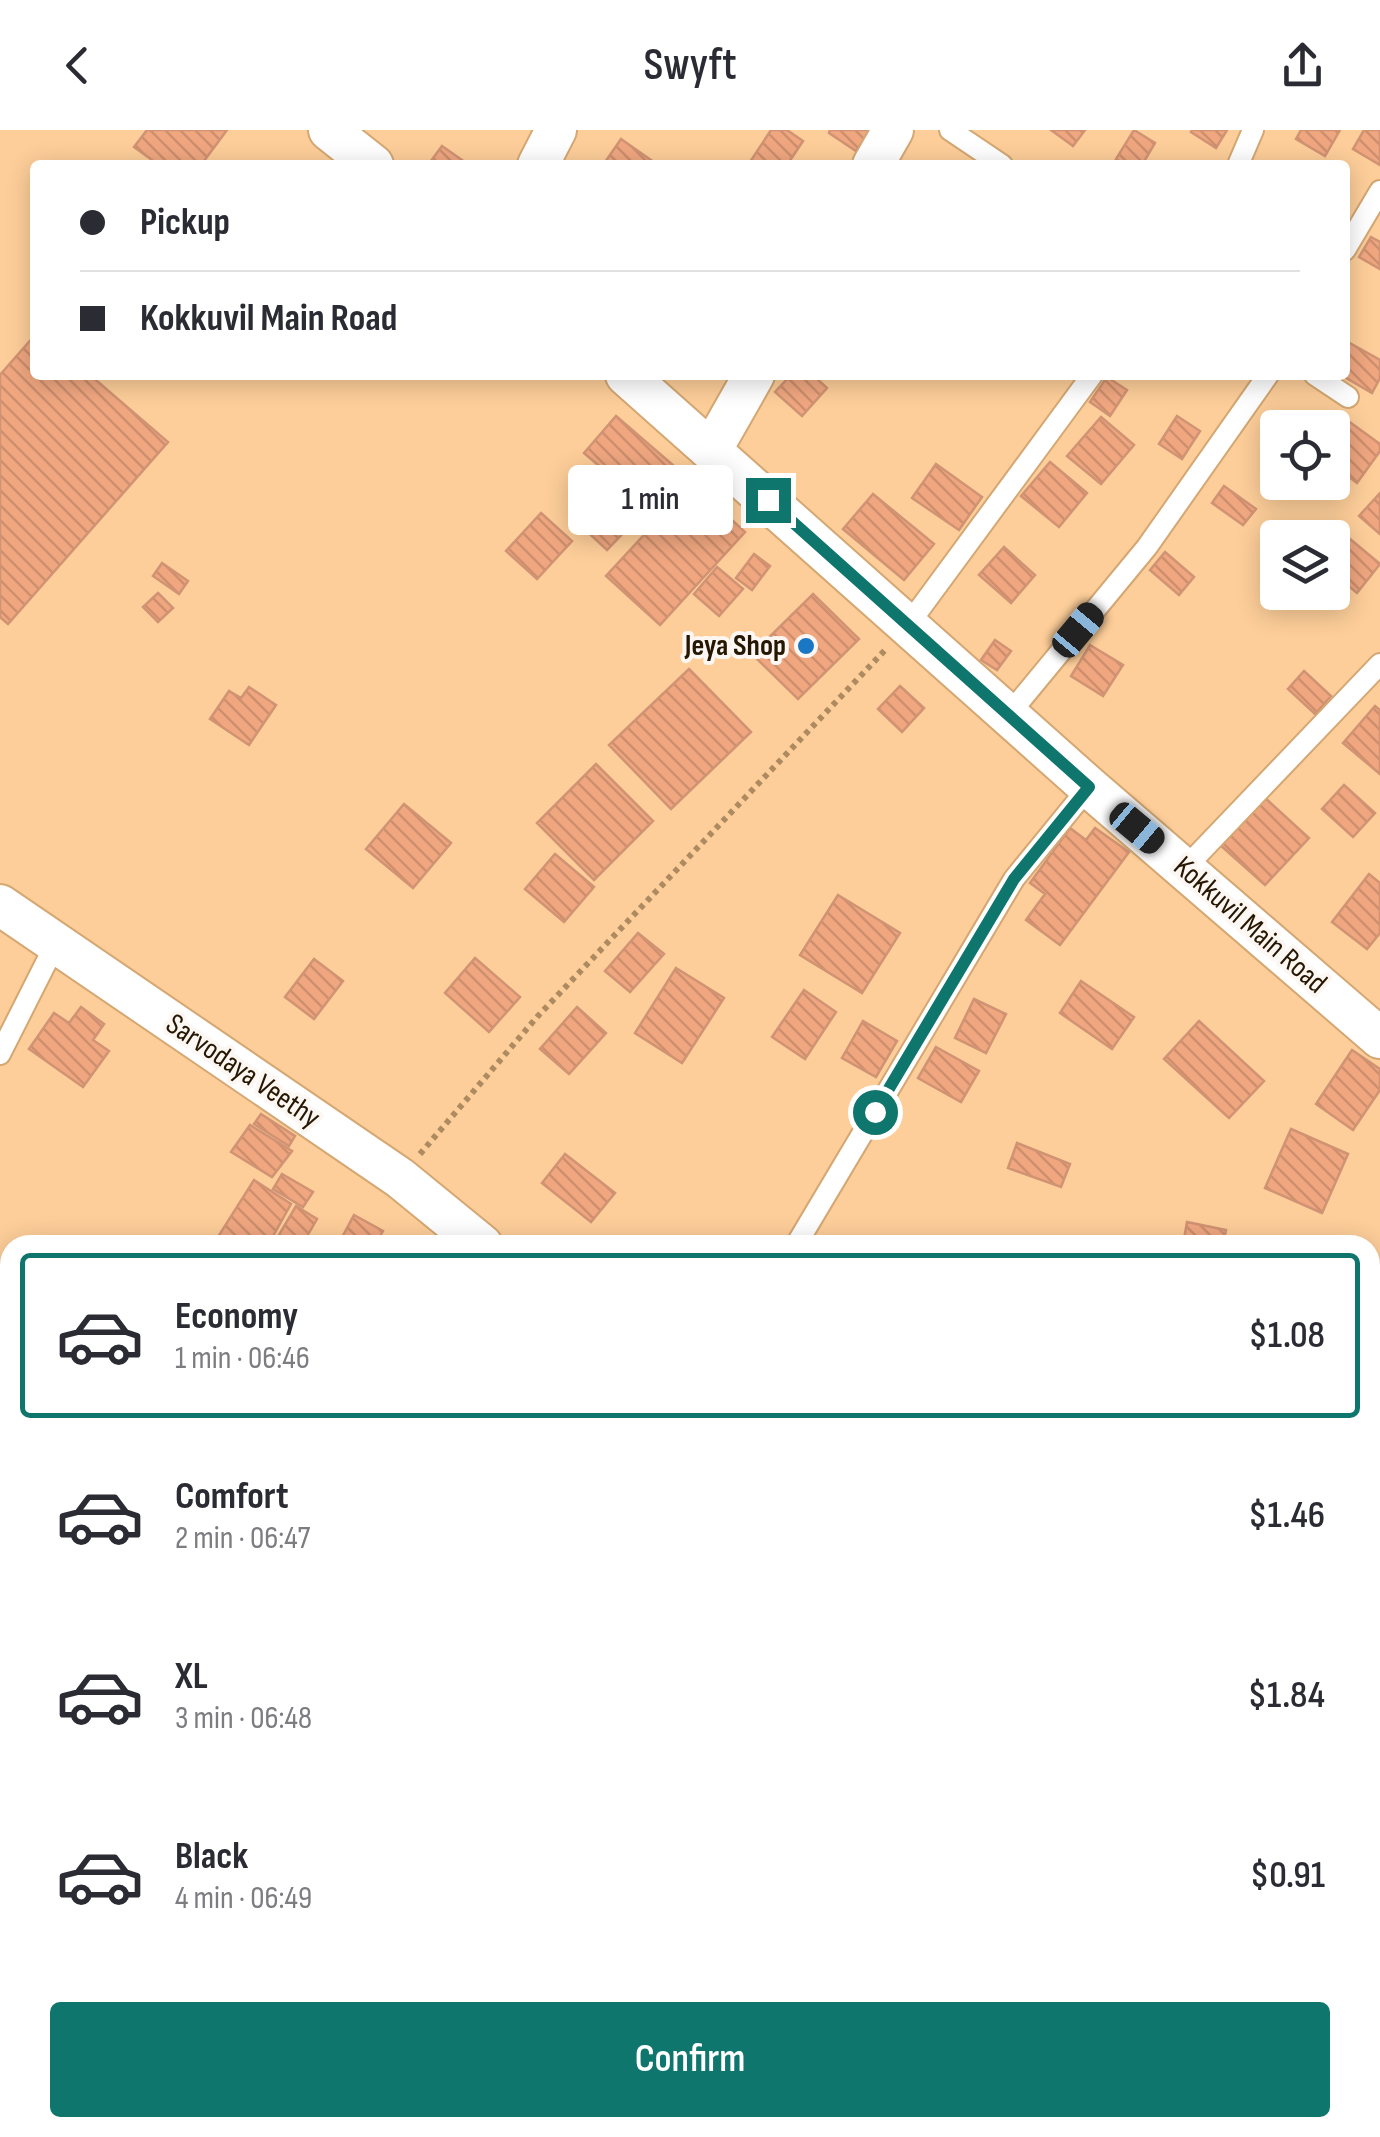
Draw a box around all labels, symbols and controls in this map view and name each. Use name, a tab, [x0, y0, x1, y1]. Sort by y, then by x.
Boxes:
icon: back	[50, 38, 105, 93]
text: Swyft	[643, 38, 737, 93]
icon: share	[1275, 38, 1330, 93]
text: Pickup	[140, 200, 230, 245]
text: Kokkuvil Main Road	[140, 296, 397, 341]
map controls	[1260, 410, 1350, 610]
button: locate	[1260, 410, 1350, 500]
callout: 1 min	[568, 465, 733, 535]
route end	[746, 478, 791, 523]
text: 1 min	[621, 480, 680, 519]
button: layers	[1260, 520, 1350, 610]
car	[1047, 597, 1109, 663]
place label: Jeya Shop	[684, 628, 786, 664]
marker: Jeya Shop	[795, 635, 817, 657]
car	[1104, 797, 1170, 859]
street label: Kokkuvil Main Road	[1166, 849, 1334, 1001]
street label: Sarvodaya Veethy	[159, 1006, 327, 1136]
route start	[853, 1090, 898, 1135]
icon: car	[55, 1291, 145, 1381]
text: Economy	[175, 1294, 298, 1339]
text: $1.08	[1248, 1313, 1325, 1358]
text: 1 min · 06:46	[175, 1339, 310, 1378]
icon: car	[55, 1471, 145, 1561]
text: Comfort	[175, 1474, 289, 1519]
text: $1.46	[1248, 1493, 1325, 1538]
text: 2 min · 06:47	[175, 1519, 310, 1558]
icon: car	[55, 1651, 145, 1741]
text: XL	[175, 1654, 208, 1699]
text: $1.84	[1248, 1673, 1325, 1718]
text: 3 min · 06:48	[175, 1699, 312, 1738]
icon: car	[55, 1831, 145, 1921]
text: Black	[175, 1834, 248, 1879]
text: $0.91	[1250, 1853, 1325, 1898]
text: 4 min · 06:49	[175, 1879, 312, 1918]
button: Confirm	[50, 2002, 1330, 2117]

